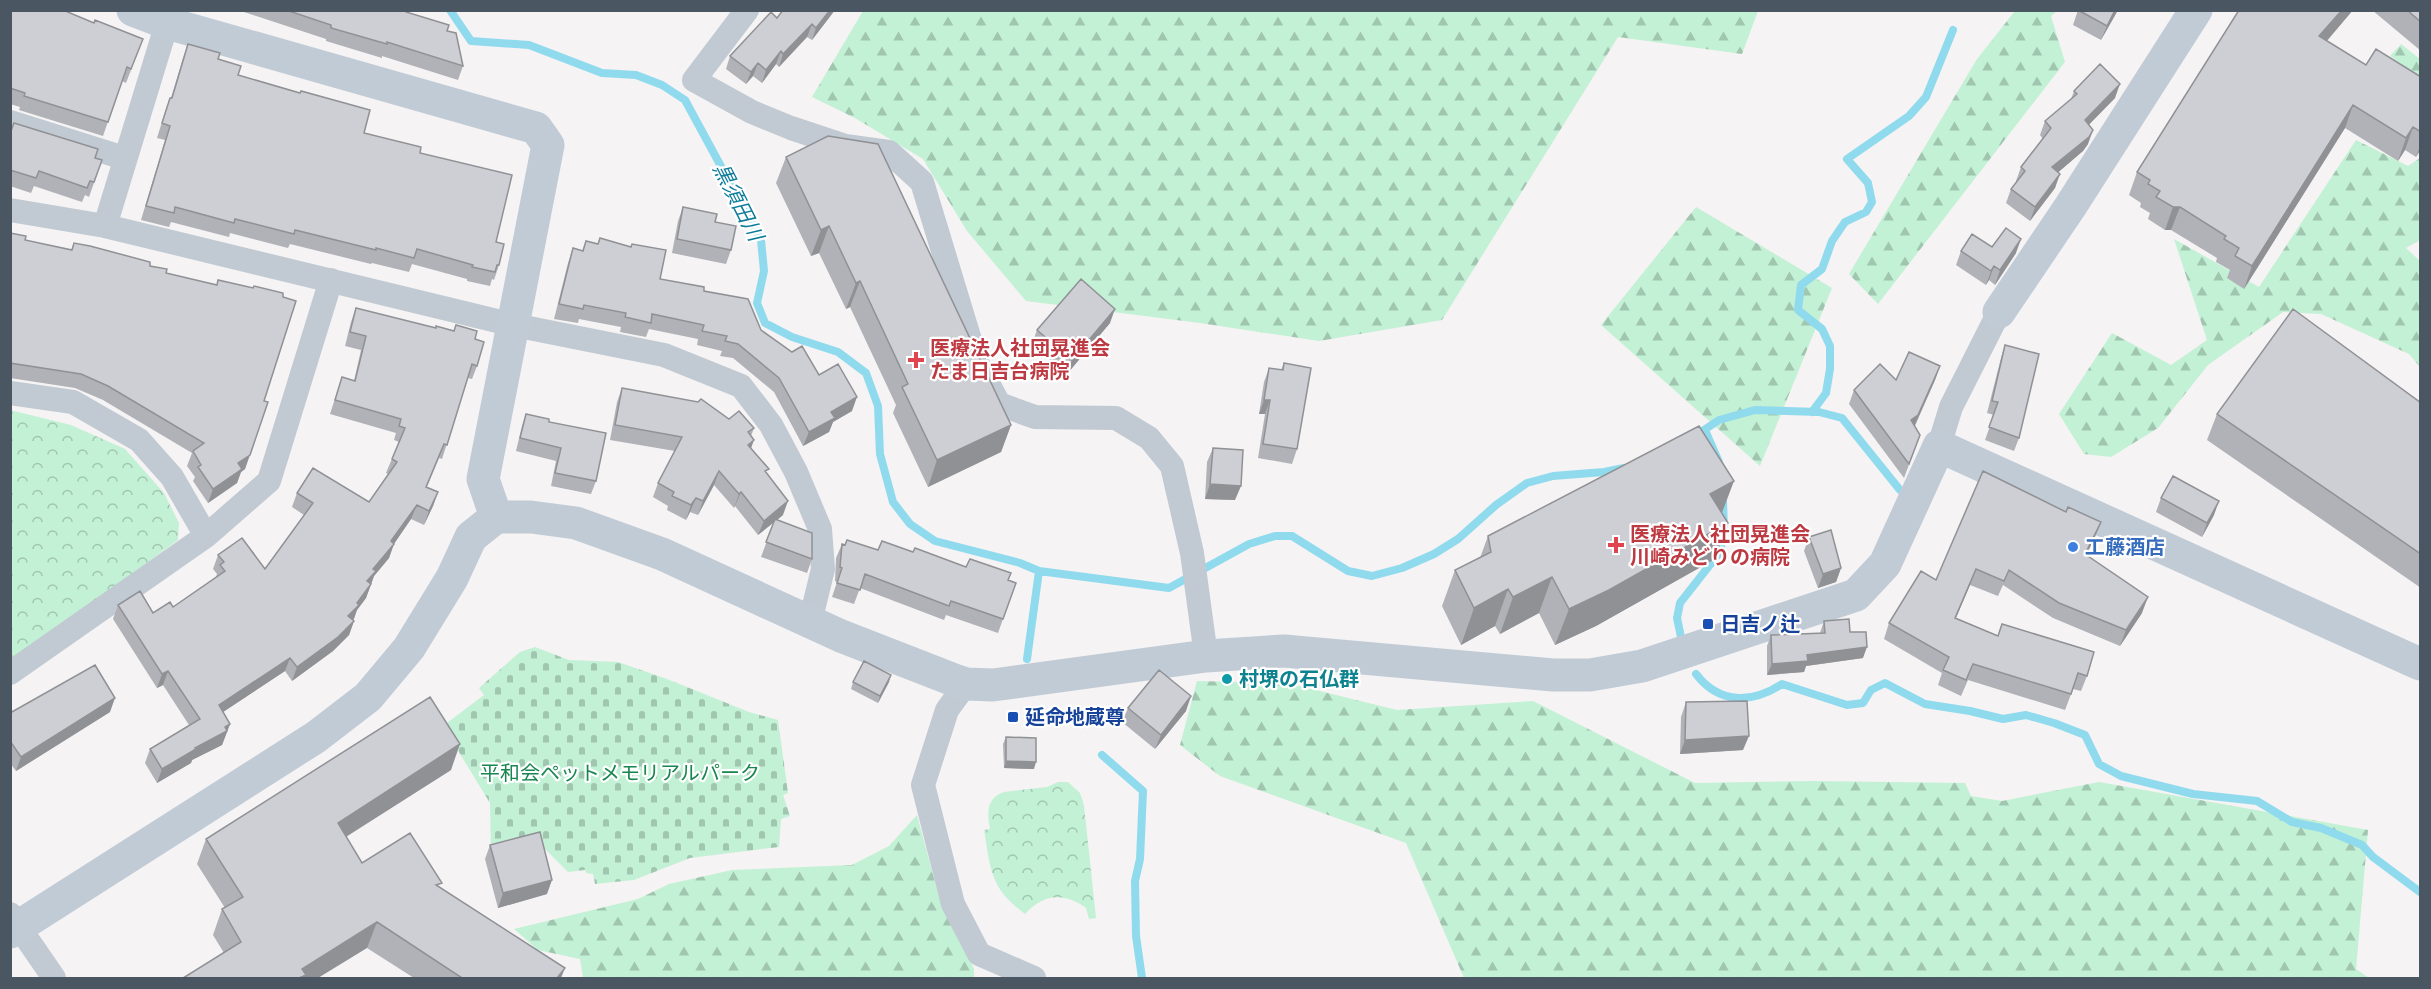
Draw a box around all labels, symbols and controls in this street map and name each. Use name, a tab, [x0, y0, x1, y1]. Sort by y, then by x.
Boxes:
water label: 黒須田川	[708, 159, 770, 247]
place label: 医療法人社団晃進会 たま日吉台病院	[930, 336, 1110, 383]
marker: 医療法人社団晃進会 たま日吉台病院	[907, 351, 925, 369]
place label: 医療法人社団晃進会 川崎みどりの病院	[1630, 522, 1810, 569]
place label: 工藤酒店	[2085, 535, 2165, 559]
marker: 医療法人社団晃進会 川崎みどりの病院	[1607, 536, 1625, 554]
marker: 工藤酒店	[2066, 540, 2080, 554]
place label: 日吉ノ辻	[1720, 612, 1800, 636]
marker: 日吉ノ辻	[1701, 617, 1715, 631]
place label: 村堺の石仏群	[1239, 667, 1359, 691]
marker: 村堺の石仏群	[1220, 672, 1234, 686]
place label: 延命地蔵尊	[1025, 705, 1125, 729]
marker: 延命地蔵尊	[1006, 710, 1020, 724]
park label: 平和会ペットメモリアルパーク	[480, 761, 760, 785]

